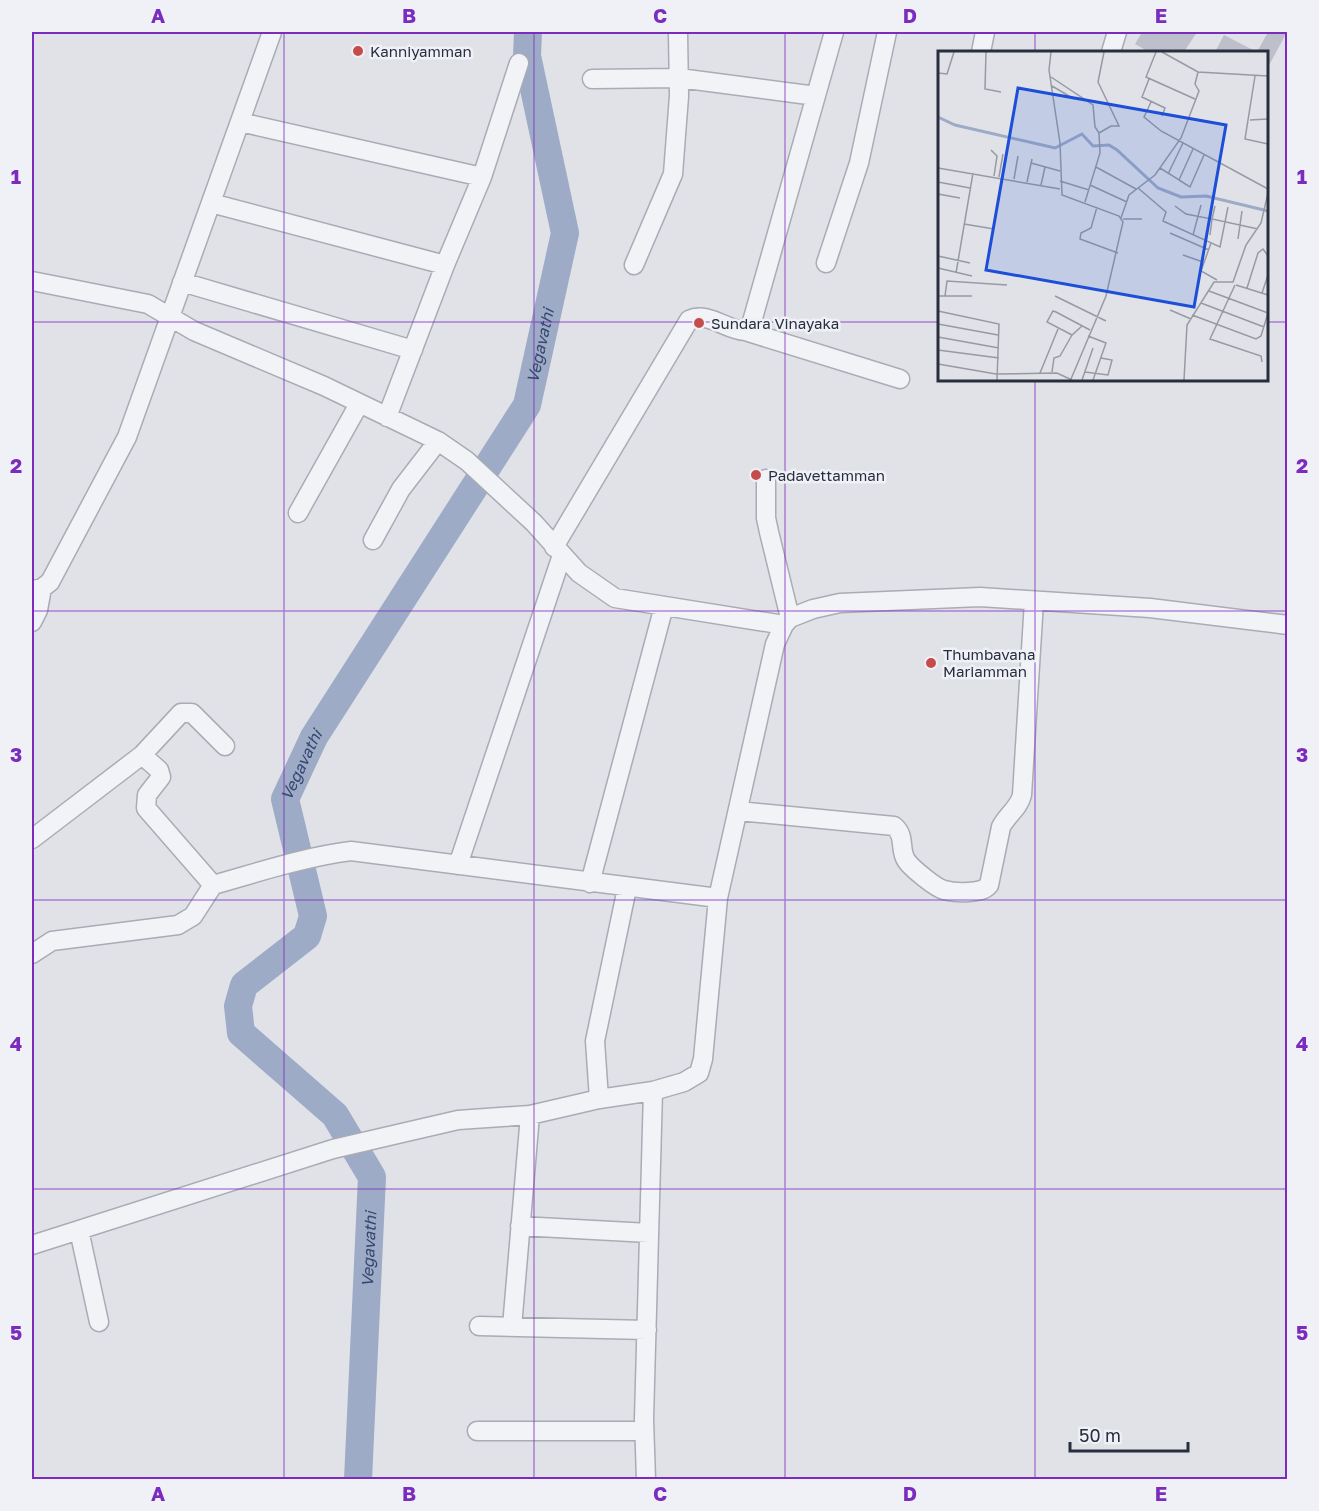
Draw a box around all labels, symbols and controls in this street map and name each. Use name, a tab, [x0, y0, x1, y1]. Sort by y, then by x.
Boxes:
text: A	[151, 3, 165, 27]
text: B	[402, 3, 416, 27]
text: C	[653, 3, 667, 27]
text: D	[903, 3, 917, 27]
text: E	[1155, 3, 1167, 27]
place label: Kanniyamman	[370, 42, 472, 60]
marker: Kanniyamman	[351, 44, 365, 58]
inset map	[938, 51, 1268, 381]
text: 1	[11, 164, 21, 188]
text: 1	[1297, 164, 1307, 188]
water label: Vegavathi	[522, 305, 558, 385]
place label: Sundara Vinayaka	[711, 314, 839, 332]
marker: Sundara Vinayaka	[692, 316, 706, 330]
text: 2	[10, 453, 22, 477]
text: 2	[1296, 453, 1308, 477]
place label: Padavettamman	[768, 466, 885, 484]
marker: Padavettamman	[749, 468, 763, 482]
place label: Thumbavana Mariamman	[943, 645, 1035, 680]
marker: Thumbavana Mariamman	[924, 656, 938, 670]
water label: Vegavathi	[276, 724, 327, 803]
text: 3	[10, 742, 22, 766]
text: 3	[1296, 742, 1308, 766]
text: 4	[10, 1031, 22, 1055]
text: 4	[1296, 1031, 1308, 1055]
water label: Vegavathi	[357, 1209, 380, 1287]
text: 5	[10, 1320, 22, 1344]
text: 5	[1296, 1320, 1308, 1344]
scale bar	[1070, 1415, 1188, 1453]
text: 50 m	[1079, 1424, 1121, 1446]
text: A	[151, 1481, 165, 1505]
text: B	[402, 1481, 416, 1505]
text: C	[653, 1481, 667, 1505]
text: D	[903, 1481, 917, 1505]
text: E	[1155, 1481, 1167, 1505]

